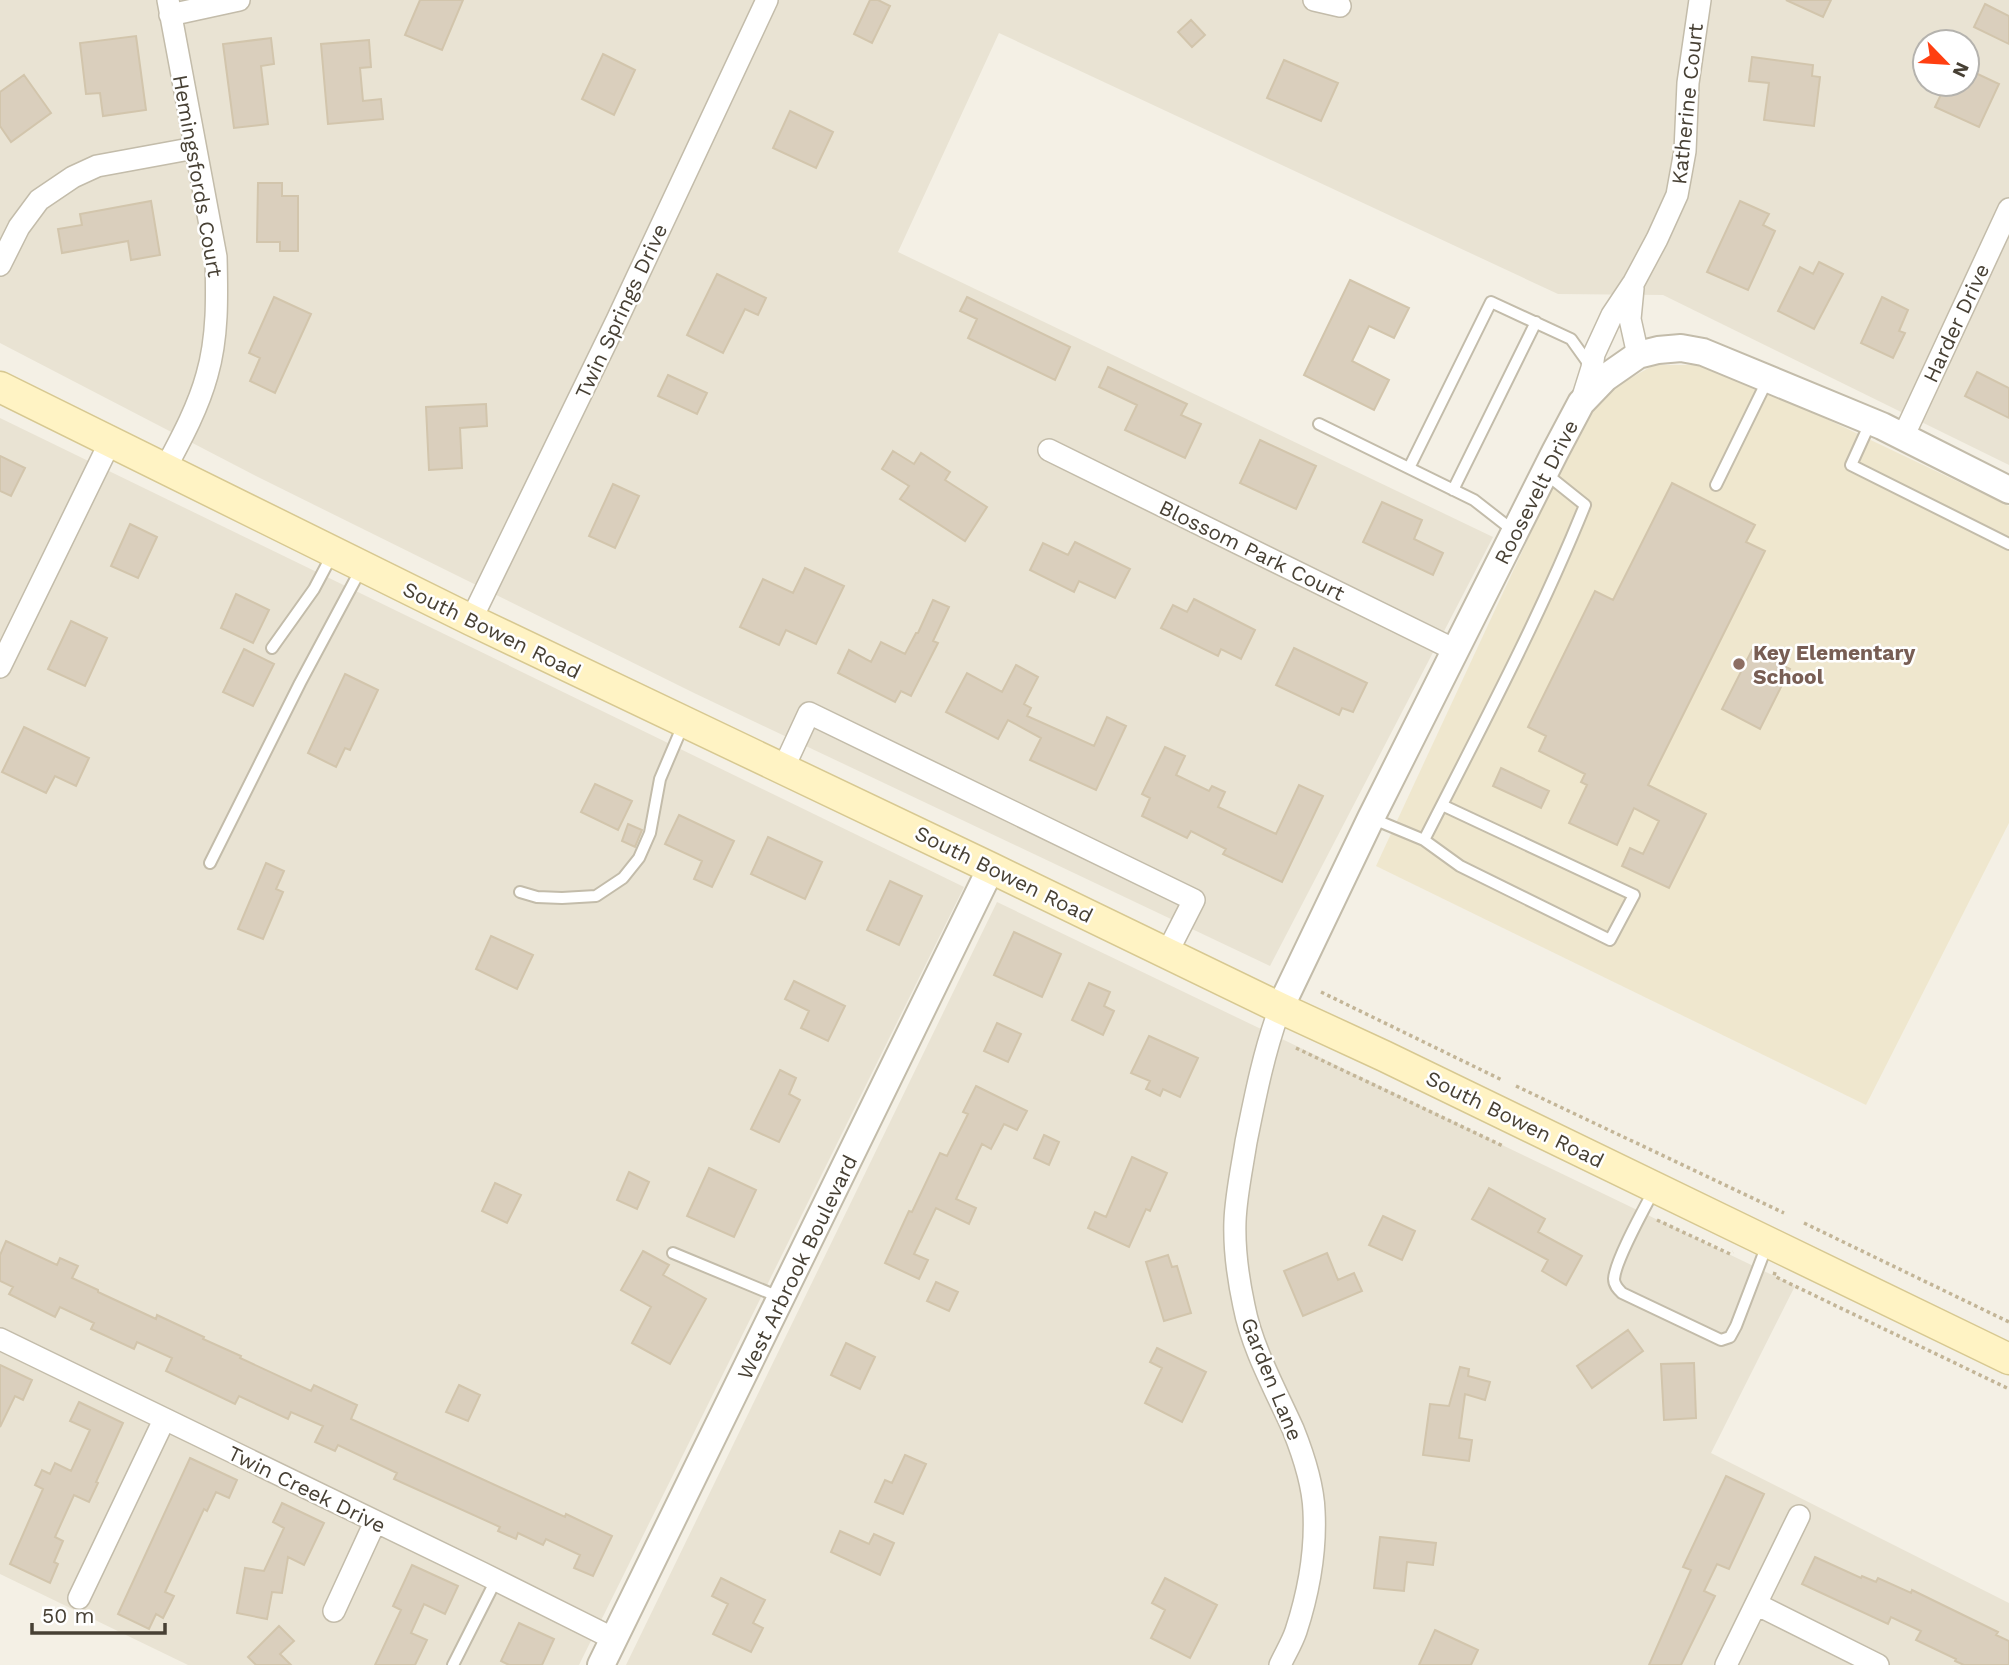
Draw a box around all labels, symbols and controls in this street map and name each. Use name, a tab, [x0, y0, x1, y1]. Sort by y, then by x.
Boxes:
street label: Katherine Court	[1666, 22, 1708, 186]
north arrow	[1911, 28, 1981, 98]
text: N	[1948, 59, 1974, 81]
street label: Hemingsfords Court	[168, 73, 228, 279]
street label: Twin Springs Drive	[570, 220, 672, 402]
street label: Harder Drive	[1918, 260, 1994, 386]
street label: Roosevelt Drive	[1489, 416, 1583, 568]
street label: Blossom Park Court	[1155, 494, 1349, 606]
street label: South Bowen Road	[399, 576, 585, 684]
place label: Key Elementary School	[1753, 640, 1916, 689]
marker: Key Elementary School	[1731, 656, 1747, 672]
street label: South Bowen Road	[911, 820, 1097, 928]
street label: South Bowen Road	[1422, 1065, 1608, 1173]
street label: West Arbrook Boulevard	[732, 1151, 862, 1383]
street label: Garden Lane	[1236, 1314, 1308, 1444]
street label: Twin Creek Drive	[224, 1440, 390, 1538]
scale bar	[32, 1592, 164, 1636]
text: 50 m	[42, 1603, 94, 1628]

